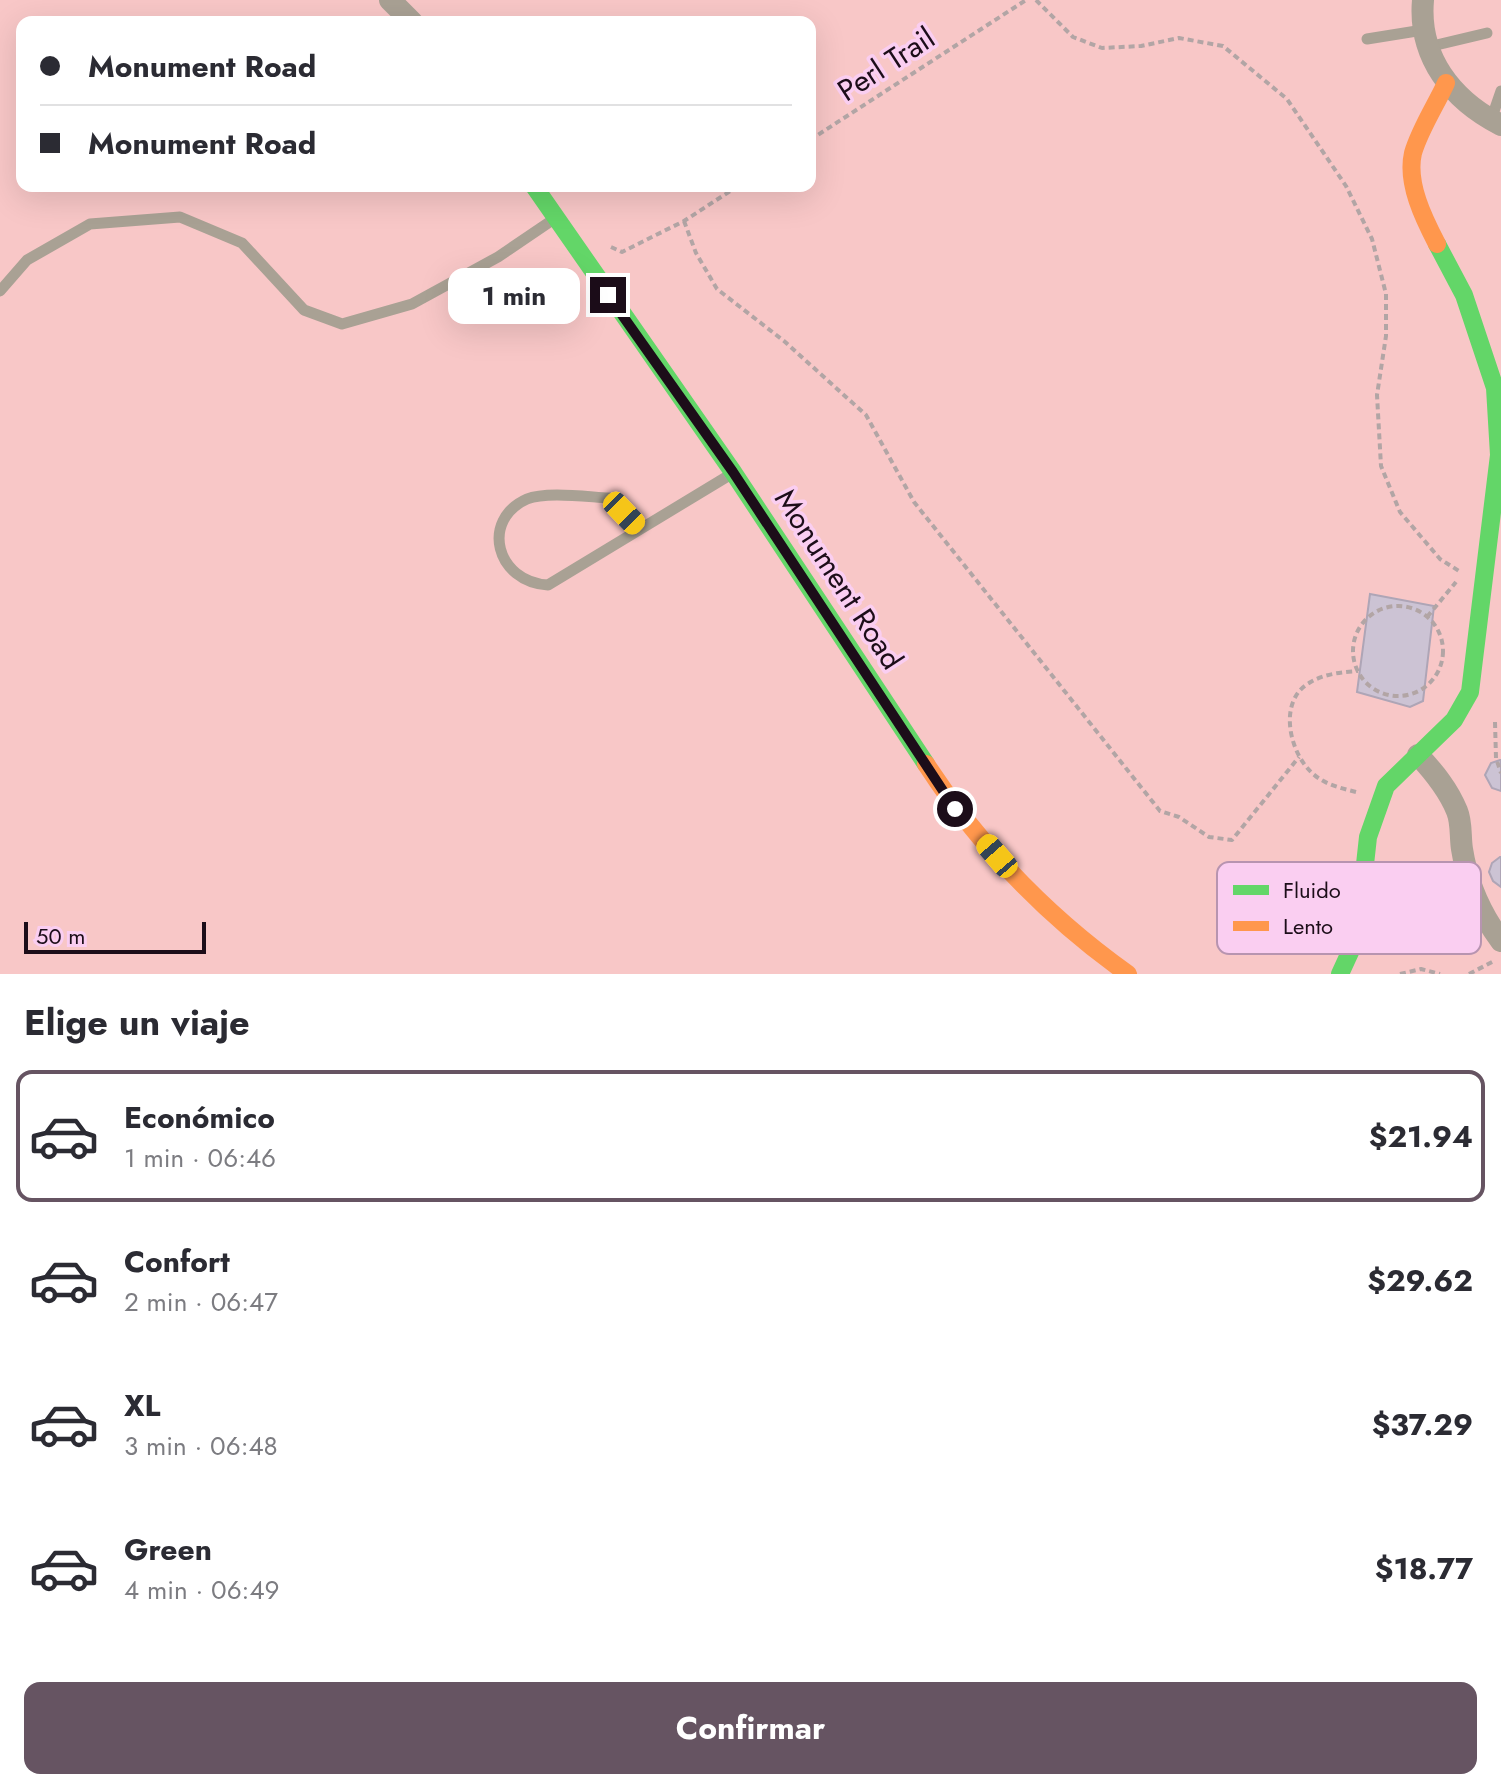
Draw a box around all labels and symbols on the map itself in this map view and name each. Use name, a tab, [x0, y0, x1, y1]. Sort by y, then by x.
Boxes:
street label: Perl Trail	[829, 17, 943, 111]
callout: 1 min	[448, 267, 580, 323]
route end	[590, 277, 626, 313]
street label: Monument Road	[764, 480, 914, 678]
car	[599, 487, 649, 539]
route start	[937, 791, 973, 827]
car	[972, 830, 1022, 882]
legend	[1217, 862, 1481, 954]
text: Fluido	[1283, 874, 1341, 906]
text: Lento	[1283, 910, 1333, 942]
scale bar	[24, 918, 206, 954]

